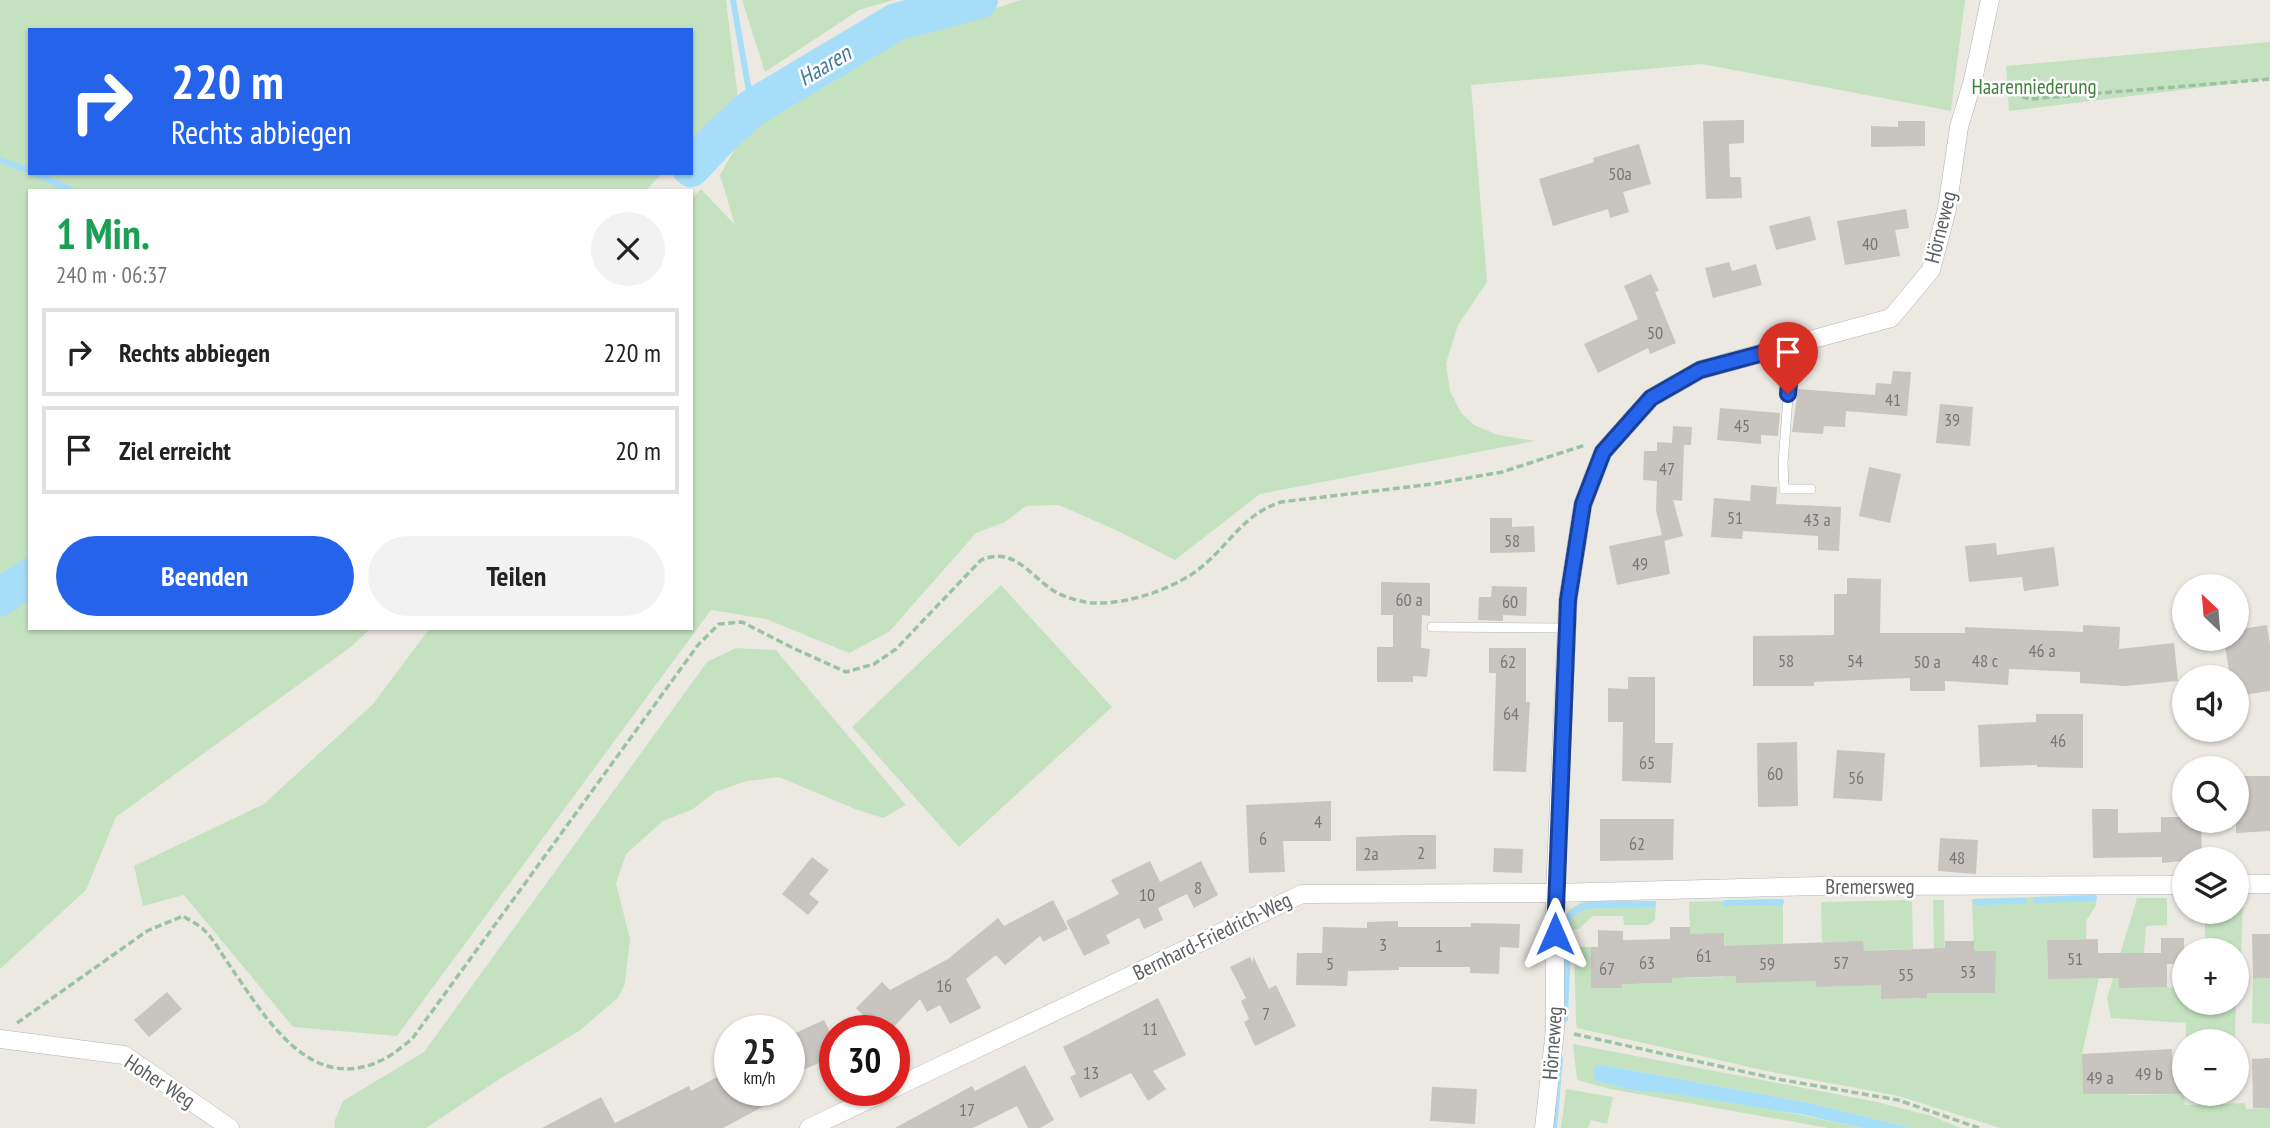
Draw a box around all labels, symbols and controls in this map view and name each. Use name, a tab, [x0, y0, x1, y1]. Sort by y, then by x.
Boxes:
water label: Haaren	[792, 37, 857, 92]
text: 220 m	[171, 49, 284, 113]
icon: right	[56, 56, 147, 147]
park label: Haarenniederung	[1971, 73, 2097, 100]
text: Rechts abbiegen	[171, 111, 352, 153]
house number: 50a	[1608, 162, 1632, 185]
street label: Hörneweg	[1918, 188, 1962, 266]
text: 1 Min.	[56, 206, 150, 261]
button: close	[591, 212, 665, 286]
house number: 40	[1862, 232, 1878, 255]
text: 240 m · 06:37	[56, 260, 168, 289]
house number: 50	[1647, 321, 1663, 344]
pin	[1758, 322, 1818, 394]
icon: right	[60, 333, 98, 371]
icon: arrive	[1769, 333, 1807, 371]
text: Rechts abbiegen	[119, 336, 270, 369]
text: 220 m	[603, 336, 661, 369]
house number: 41	[1885, 388, 1901, 411]
house number: 39	[1944, 408, 1960, 431]
house number: 45	[1734, 414, 1750, 437]
icon: arrive	[60, 431, 98, 469]
text: Ziel erreicht	[119, 434, 231, 467]
text: 20 m	[615, 434, 661, 467]
house number: 47	[1659, 457, 1675, 480]
house number: 51	[1727, 506, 1743, 529]
house number: 43 a	[1803, 508, 1831, 531]
house number: 58	[1504, 529, 1520, 552]
button: Beenden	[56, 536, 354, 616]
button: Teilen	[368, 536, 665, 616]
house number: 49	[1632, 552, 1648, 575]
north arrow	[2172, 574, 2249, 651]
map controls	[2172, 574, 2249, 1106]
house number: 60 a	[1395, 588, 1423, 611]
house number: 60	[1502, 590, 1518, 613]
house number: 46 a	[2028, 639, 2056, 662]
house number: 58	[1778, 649, 1794, 672]
house number: 54	[1847, 649, 1863, 672]
house number: 48 c	[1972, 649, 1999, 672]
house number: 62	[1500, 650, 1516, 673]
house number: 50 a	[1913, 650, 1941, 673]
button: sound	[2172, 665, 2249, 742]
house number: 64	[1503, 702, 1519, 725]
house number: 46	[2050, 729, 2066, 752]
house number: 65	[1639, 751, 1655, 774]
button: search	[2172, 756, 2249, 833]
house number: 60	[1767, 762, 1783, 785]
house number: 56	[1848, 766, 1864, 789]
house number: 4	[1314, 810, 1322, 833]
house number: 6	[1259, 827, 1267, 850]
house number: 62	[1629, 832, 1645, 855]
house number: 2	[1417, 841, 1425, 864]
house number: 2a	[1363, 842, 1379, 865]
house number: 48	[1949, 846, 1965, 869]
button: layers	[2172, 847, 2249, 924]
street label: Bremersweg	[1825, 873, 1915, 900]
house number: 8	[1194, 876, 1202, 899]
house number: 10	[1139, 883, 1155, 906]
street label: Bernhard-Friedrich-Weg	[1128, 886, 1296, 986]
position arrow	[1518, 897, 1592, 971]
house number: 3	[1379, 933, 1387, 956]
house number: 1	[1435, 934, 1443, 957]
button: +	[2172, 938, 2249, 1015]
house number: 61	[1696, 944, 1712, 967]
house number: 51	[2067, 947, 2083, 970]
house number: 63	[1639, 951, 1655, 974]
house number: 57	[1833, 951, 1849, 974]
house number: 5	[1326, 952, 1334, 975]
house number: 59	[1759, 952, 1775, 975]
house number: 67	[1599, 957, 1615, 980]
house number: 53	[1960, 960, 1976, 983]
house number: 55	[1898, 963, 1914, 986]
house number: 16	[936, 974, 952, 997]
house number: 7	[1262, 1002, 1270, 1025]
street label: Hörneweg	[1536, 1005, 1568, 1081]
speed limit sign: 30	[819, 1015, 910, 1106]
house number: 11	[1142, 1017, 1158, 1040]
text: 25	[743, 1028, 776, 1074]
button: −	[2172, 1029, 2249, 1106]
street label: Hoher Weg	[120, 1048, 200, 1114]
house number: 13	[1083, 1061, 1099, 1084]
house number: 49 b	[2135, 1062, 2163, 1085]
text: km/h	[744, 1066, 775, 1089]
house number: 49 a	[2086, 1066, 2114, 1089]
house number: 17	[959, 1098, 975, 1121]

